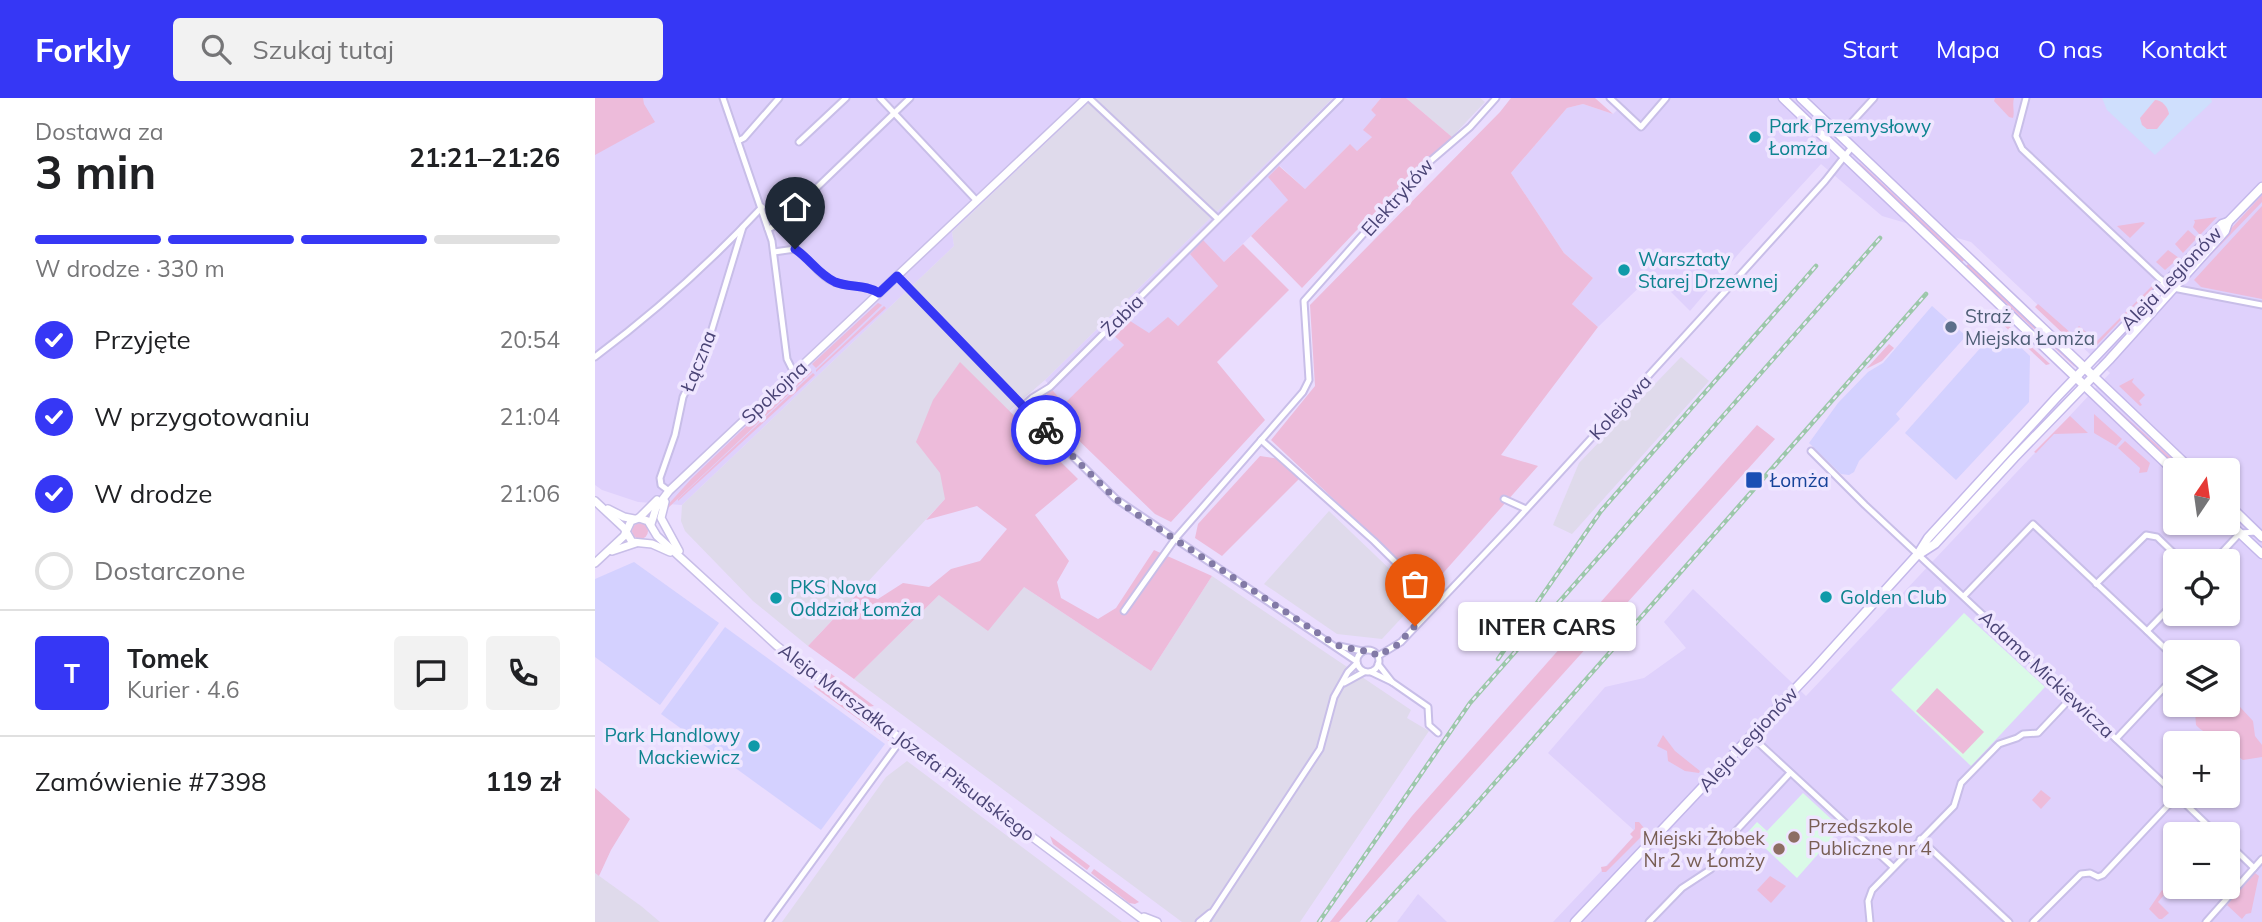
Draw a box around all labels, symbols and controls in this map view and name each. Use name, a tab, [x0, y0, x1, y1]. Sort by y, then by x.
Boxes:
search box	[173, 18, 663, 81]
text: Forkly	[35, 29, 131, 70]
icon: search	[197, 30, 235, 68]
text: Szukaj tutaj	[253, 33, 394, 66]
text: Start	[1843, 34, 1898, 64]
text: Mapa	[1936, 34, 2000, 64]
text: O nas	[2038, 34, 2103, 64]
text: Kontakt	[2141, 34, 2227, 64]
place label: Park Przemysłowy Łomża	[1768, 114, 1931, 160]
text: Dostawa za	[35, 117, 164, 146]
marker: Park Przemysłowy Łomża	[1747, 129, 1763, 145]
text: 21:21–21:26	[409, 141, 560, 174]
text: 3 min	[35, 143, 156, 201]
street label: Elektryków	[1356, 153, 1438, 241]
pin	[765, 177, 825, 249]
icon: home	[776, 188, 814, 226]
street label: Aleja Legionów	[2115, 221, 2227, 335]
place label: Warsztaty Starej Drzewnej	[1638, 247, 1778, 293]
text: W drodze · 330 m	[35, 254, 225, 283]
marker: Warsztaty Starej Drzewnej	[1616, 262, 1632, 278]
street label: Żabia	[1096, 289, 1148, 341]
place label: Straż Miejska Łomża	[1965, 304, 2095, 350]
marker: Straż Miejska Łomża	[1943, 319, 1959, 335]
icon: check	[35, 321, 73, 359]
text: Przyjęte	[94, 323, 191, 356]
text: 20:54	[500, 325, 560, 354]
street label: Łączna	[675, 327, 721, 396]
street label: Spokojna	[736, 355, 812, 429]
street label: Kolejowa	[1584, 369, 1656, 445]
courier	[1011, 395, 1081, 465]
icon: check	[35, 398, 73, 436]
text: W przygotowaniu	[94, 400, 310, 433]
text: 21:04	[500, 402, 560, 431]
icon: bike	[1027, 411, 1065, 449]
north arrow	[2163, 458, 2240, 536]
map controls	[2163, 458, 2240, 899]
place label: Łomża	[1769, 468, 1829, 492]
marker: Łomża	[1744, 470, 1764, 490]
icon: check	[35, 475, 73, 513]
text: W drodze	[94, 477, 212, 510]
text: 21:06	[500, 479, 560, 508]
button: locate	[2163, 549, 2240, 626]
text: Dostarczone	[94, 554, 245, 587]
pin	[1385, 554, 1445, 626]
icon: bag	[1396, 565, 1434, 603]
place label: PKS Nova Oddział Łomża	[790, 575, 922, 621]
place label: Golden Club	[1840, 585, 1947, 609]
marker: Golden Club	[1818, 589, 1834, 605]
marker: PKS Nova Oddział Łomża	[768, 590, 784, 606]
callout: INTER CARS	[1457, 602, 1635, 650]
street label: Adama Mickiewicza	[1974, 605, 2120, 743]
text: INTER CARS	[1478, 612, 1616, 641]
button: chat	[394, 636, 468, 710]
button: phone	[486, 636, 560, 710]
street label: Aleja Marszałka Józefa Piłsudskiego	[774, 638, 1040, 846]
button: layers	[2163, 640, 2240, 717]
text: Tomek	[127, 642, 208, 675]
text: T	[64, 657, 80, 690]
text: Kurier · 4.6	[127, 675, 239, 704]
street label: Aleja Legionów	[1693, 681, 1803, 797]
place label: Park Handlowy Mackiewicz	[605, 723, 740, 769]
button: +	[2163, 731, 2240, 808]
marker: Park Handlowy Mackiewicz	[746, 738, 762, 754]
text: Zamówienie #7398	[35, 765, 267, 798]
text: 119 zł	[486, 765, 560, 798]
place label: Przedszkole Publiczne nr 4	[1808, 814, 1932, 860]
button: −	[2163, 822, 2240, 899]
place label: Miejski Żłobek Nr 2 w Łomży	[1642, 826, 1765, 872]
marker: Przedszkole Publiczne nr 4	[1786, 829, 1802, 845]
marker: Miejski Żłobek Nr 2 w Łomży	[1771, 841, 1787, 857]

